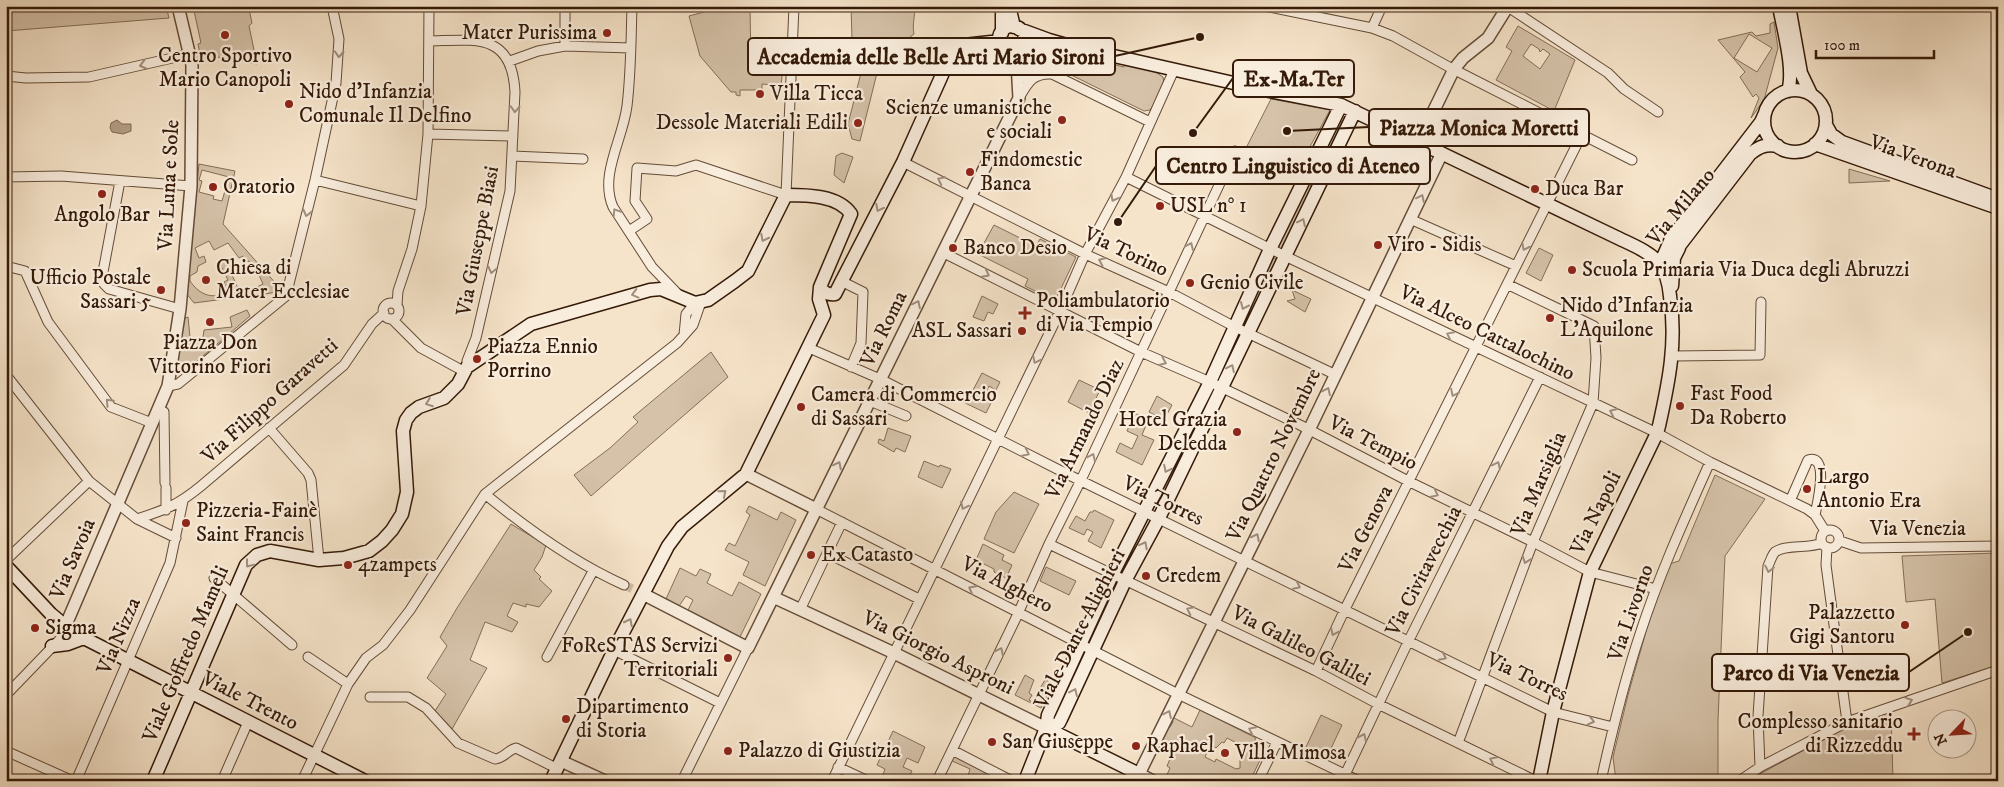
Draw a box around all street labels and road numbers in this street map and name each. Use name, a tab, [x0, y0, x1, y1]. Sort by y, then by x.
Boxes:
street label: Via Luna e Sole	[153, 119, 185, 252]
street label: Via Verona	[1865, 129, 1960, 185]
street label: Via Milano	[1641, 163, 1721, 252]
street label: Via Giuseppe Biasi	[451, 164, 505, 319]
street label: Via Torino	[1079, 221, 1172, 283]
street label: Via Alceo Cattalochino	[1394, 279, 1579, 387]
street label: Via Roma	[854, 287, 913, 372]
street label: Via Filippo Garavetti	[196, 333, 344, 470]
street label: Via Armando Diaz	[1039, 355, 1130, 504]
street label: Via Quattro Novembre	[1220, 364, 1327, 547]
street label: Via Tempio	[1323, 409, 1422, 476]
street label: Via Marsiglia	[1505, 428, 1573, 541]
street label: Via Napoli	[1564, 467, 1627, 560]
street label: Via Torres	[1117, 470, 1208, 532]
street label: Via Genova	[1332, 481, 1399, 578]
street label: Via Civitavecchia	[1380, 501, 1468, 641]
street label: Via Savoia	[44, 514, 102, 604]
street label: Via Venezia	[1869, 516, 1966, 542]
street label: Viale Dante Alighieri	[1028, 545, 1132, 714]
street label: Via Alghero	[956, 550, 1057, 619]
street label: Via Livorno	[1602, 561, 1660, 666]
street label: Viale Goffredo Mameli	[137, 562, 235, 747]
street label: Via Nizza	[91, 593, 147, 679]
street label: Via Galileo Galilei	[1226, 599, 1375, 692]
street label: Via Giorgio Asproni	[857, 605, 1018, 701]
street label: Via Torres	[1481, 646, 1572, 707]
street label: Viale Trento	[196, 665, 303, 736]

